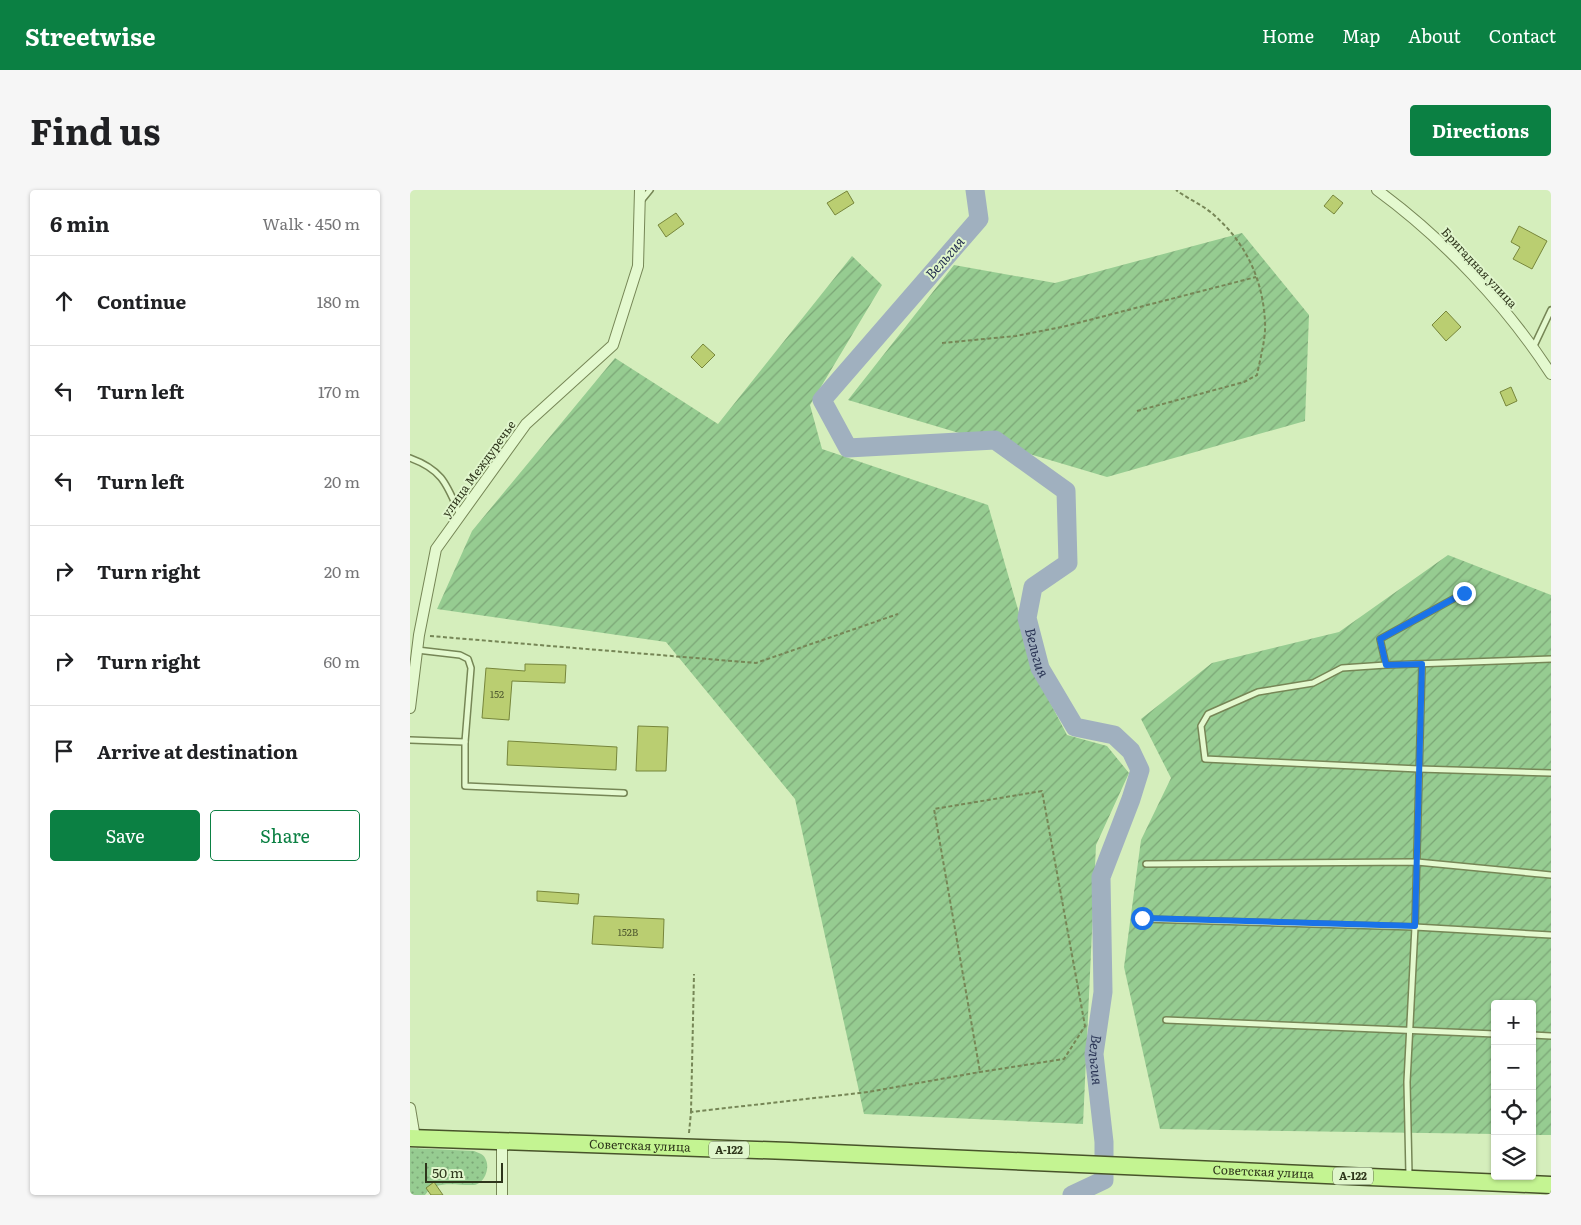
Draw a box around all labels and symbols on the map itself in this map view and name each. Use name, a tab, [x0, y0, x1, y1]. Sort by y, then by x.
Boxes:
street label: Бригадная улица	[1438, 223, 1522, 312]
water label: Вельгия	[920, 231, 969, 283]
street label: улица Междуречье	[437, 416, 519, 520]
route end	[1453, 582, 1476, 605]
water label: Вельгия	[1021, 625, 1055, 681]
house number: 152	[490, 686, 504, 701]
route start	[1131, 907, 1154, 930]
house number: 152В	[618, 924, 639, 939]
water label: Вельгия	[1085, 1033, 1109, 1087]
street label: Советская улица	[589, 1134, 691, 1156]
road number: А-122	[709, 1142, 749, 1158]
scale bar	[425, 1160, 502, 1183]
street label: Советская улица	[1212, 1160, 1315, 1182]
road number: А-122	[1333, 1168, 1373, 1184]

